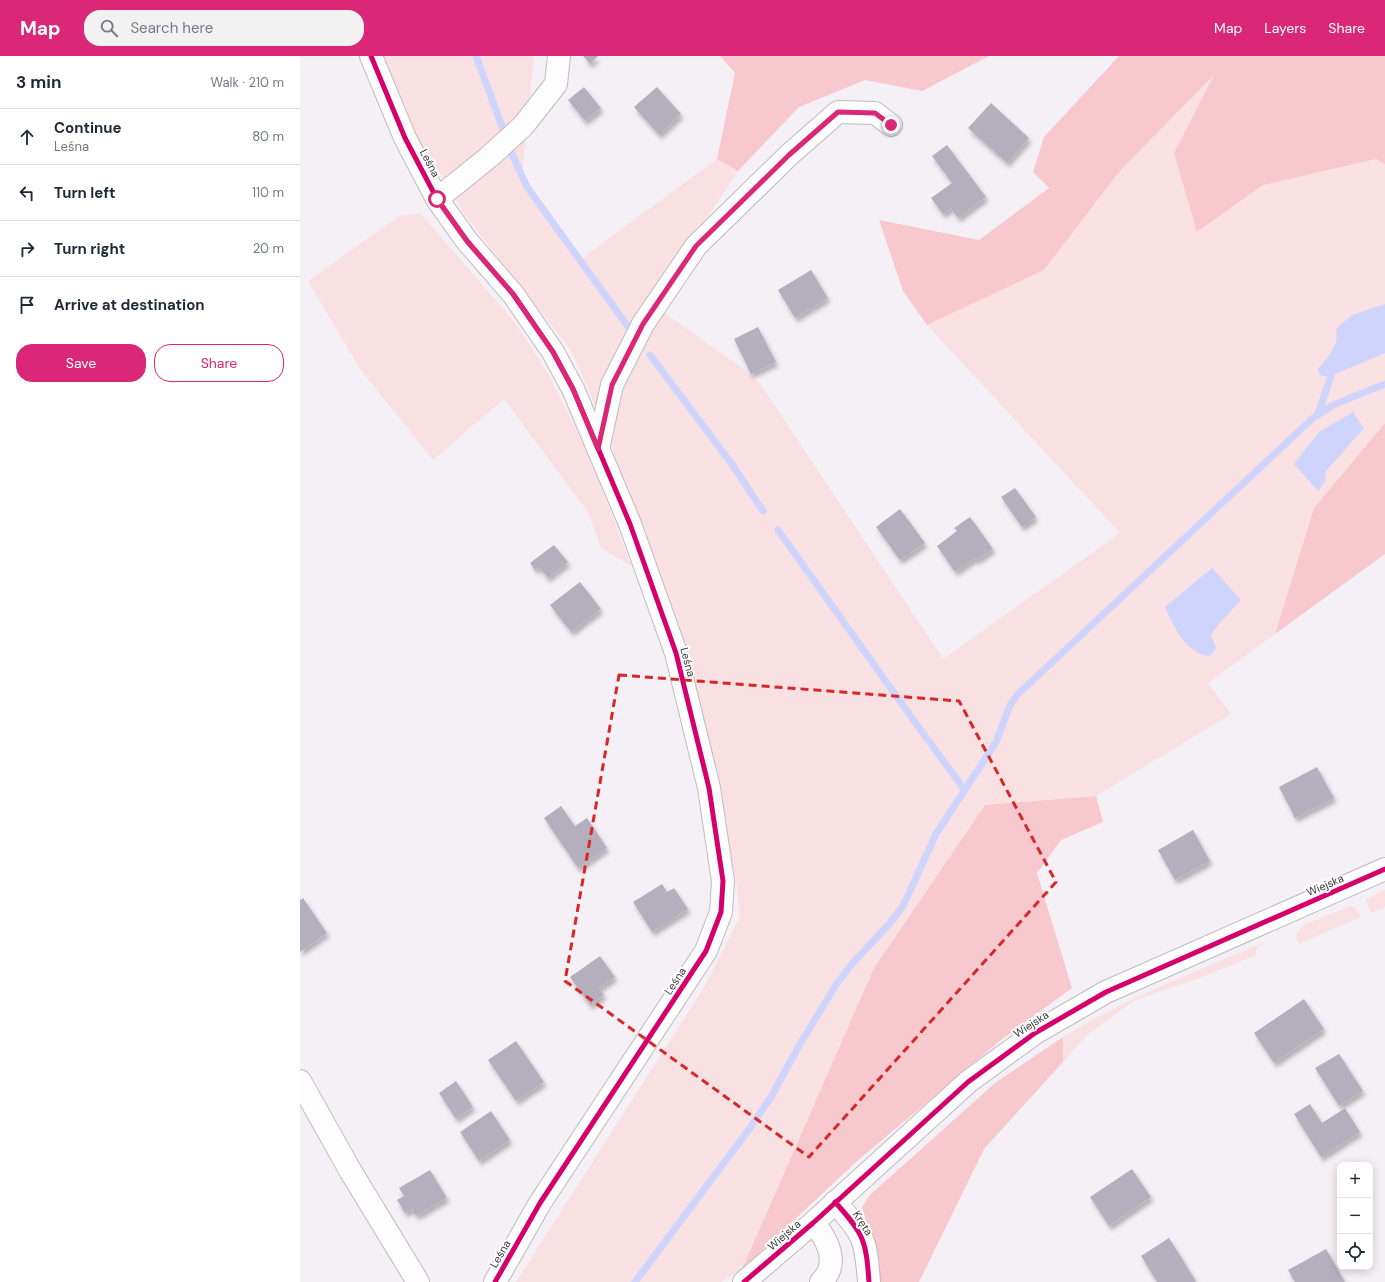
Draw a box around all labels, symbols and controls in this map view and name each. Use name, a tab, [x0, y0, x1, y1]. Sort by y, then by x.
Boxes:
search box	[84, 10, 364, 46]
text: Map	[20, 16, 60, 41]
icon: search	[98, 17, 120, 39]
text: Search here	[130, 18, 213, 38]
text: Map	[1214, 19, 1242, 37]
text: Layers	[1264, 19, 1306, 37]
text: Share	[1328, 19, 1365, 37]
text: 3 min	[16, 71, 61, 93]
text: Walk · 210 m	[211, 74, 284, 91]
route end	[882, 116, 900, 134]
text: Continue	[54, 118, 122, 138]
icon: ahead	[16, 126, 38, 148]
text: 80 m	[252, 128, 284, 145]
text: Leśna	[54, 138, 89, 155]
street label: Leśna	[417, 147, 443, 179]
icon: left	[16, 182, 38, 204]
text: Turn left	[54, 183, 115, 203]
text: 110 m	[252, 184, 284, 201]
route start	[428, 190, 446, 208]
icon: right	[16, 238, 38, 260]
text: Turn right	[54, 239, 125, 259]
text: 20 m	[253, 240, 284, 257]
icon: arrive	[16, 294, 38, 316]
text: Arrive at destination	[54, 295, 205, 315]
button: Save	[16, 344, 146, 382]
button: Share	[154, 344, 284, 382]
street label: Leśna	[677, 646, 699, 678]
street label: Wiejska	[1304, 871, 1346, 899]
street label: Leśna	[661, 965, 689, 997]
street label: Wiejska	[1011, 1007, 1051, 1041]
map controls	[1337, 1162, 1373, 1270]
button: +	[1337, 1162, 1373, 1198]
button: −	[1337, 1198, 1373, 1234]
street label: Kręta	[850, 1208, 876, 1238]
street label: Wiejska	[765, 1217, 803, 1253]
button: locate	[1337, 1234, 1373, 1270]
street label: Leśna	[487, 1238, 513, 1270]

